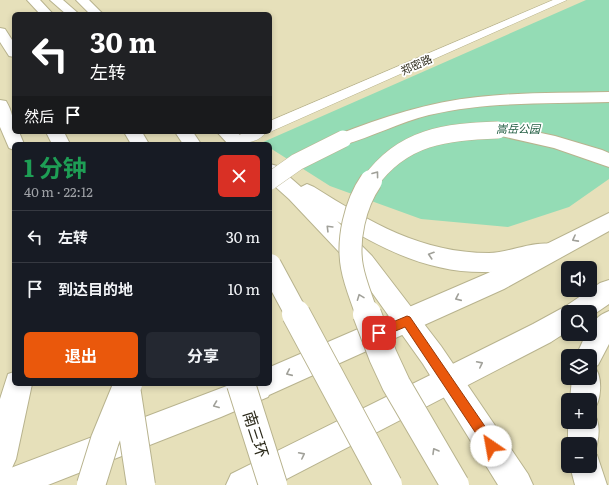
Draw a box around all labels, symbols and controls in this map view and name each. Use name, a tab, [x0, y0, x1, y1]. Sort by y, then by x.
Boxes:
text: 30 m	[90, 20, 156, 62]
icon: left	[24, 28, 76, 80]
street label: 郑密路	[398, 50, 434, 78]
text: 左转	[90, 58, 126, 85]
text: 然后	[24, 104, 54, 127]
icon: arrive	[62, 104, 84, 126]
park label: 嵩岳公园	[496, 120, 542, 136]
text: 1 分钟	[24, 149, 87, 184]
button: close	[218, 155, 260, 197]
one-way arrow	[372, 171, 379, 178]
text: 40 m · 22:12	[24, 182, 93, 201]
text: 左转	[58, 225, 88, 248]
text: 30 m	[226, 225, 260, 248]
one-way arrow	[327, 225, 334, 233]
icon: left	[24, 226, 46, 248]
one-way arrow	[571, 234, 579, 242]
one-way arrow	[428, 251, 435, 260]
map controls	[561, 261, 597, 473]
button: sound	[561, 261, 597, 297]
text: 到达目的地	[58, 277, 133, 300]
text: 10 m	[228, 277, 260, 300]
icon: arrive	[24, 278, 46, 300]
one-way arrow	[357, 293, 365, 300]
one-way arrow	[455, 293, 462, 301]
button: search	[561, 305, 597, 341]
pin	[362, 316, 396, 350]
icon: arrive	[368, 322, 390, 344]
button: 退出	[24, 332, 138, 378]
button: 分享	[146, 332, 260, 378]
button: layers	[561, 349, 597, 385]
one-way arrow	[476, 362, 484, 369]
one-way arrow	[285, 368, 293, 376]
button: +	[561, 393, 597, 429]
one-way arrow	[212, 401, 219, 409]
street label: 南三环	[238, 407, 276, 461]
position arrow	[470, 425, 512, 467]
button: −	[561, 437, 597, 473]
one-way arrow	[433, 448, 440, 455]
one-way arrow	[298, 452, 305, 460]

